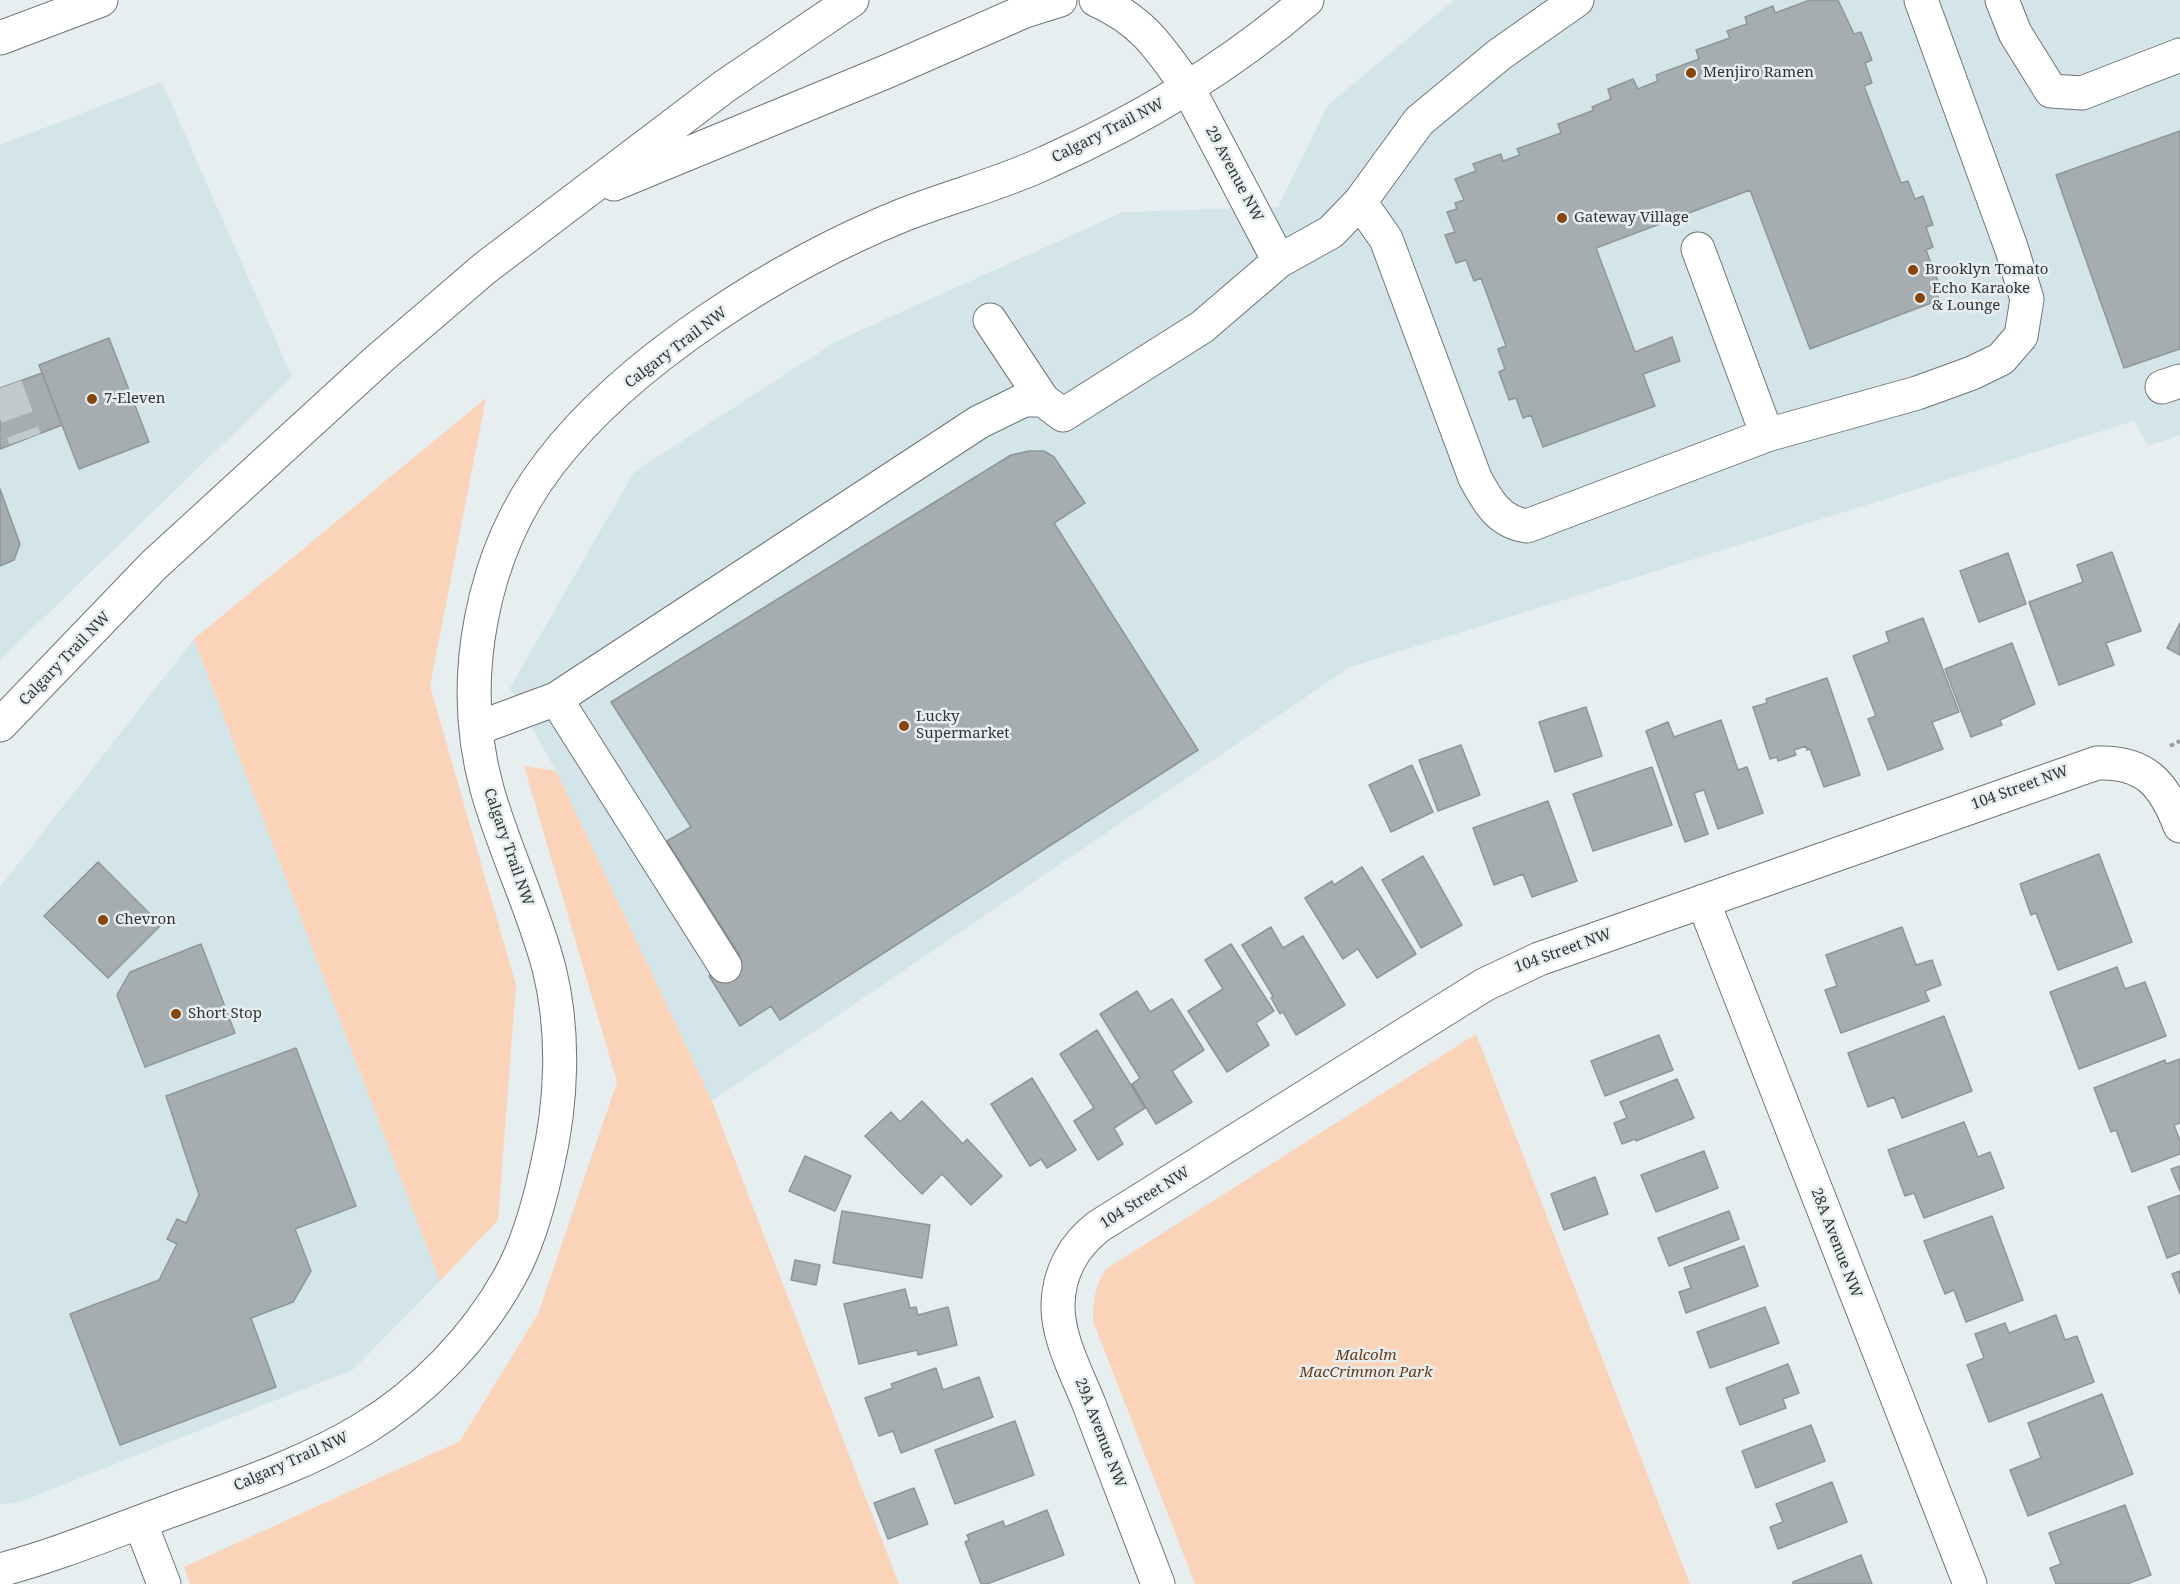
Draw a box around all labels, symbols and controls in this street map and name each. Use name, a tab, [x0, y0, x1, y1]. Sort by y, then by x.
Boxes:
place label: Menjiro Ramen	[1703, 64, 1814, 82]
marker: Menjiro Ramen	[1684, 66, 1698, 80]
street label: Calgary Trail NW	[1049, 95, 1167, 167]
street label: 29 Avenue NW	[1201, 123, 1267, 225]
place label: Gateway Village	[1574, 209, 1689, 227]
marker: Gateway Village	[1555, 211, 1569, 225]
place label: Brooklyn Tomato	[1925, 261, 2048, 279]
marker: Brooklyn Tomato	[1906, 263, 1920, 277]
place label: Echo Karaoke & Lounge	[1932, 280, 2030, 315]
marker: Echo Karaoke & Lounge	[1913, 291, 1927, 305]
street label: Calgary Trail NW	[621, 304, 731, 392]
place label: 7-Eleven	[104, 390, 165, 408]
marker: 7-Eleven	[85, 392, 99, 406]
street label: Calgary Trail NW	[16, 608, 114, 710]
place label: Lucky Supermarket	[916, 708, 1009, 743]
marker: Lucky Supermarket	[897, 719, 911, 733]
street label: 104 Street NW	[1969, 762, 2071, 814]
street label: Calgary Trail NW	[479, 786, 537, 908]
place label: Chevron	[115, 911, 176, 929]
marker: Chevron	[96, 913, 110, 927]
street label: 104 Street NW	[1512, 925, 1614, 977]
place label: Short Stop	[188, 1005, 262, 1023]
marker: Short Stop	[169, 1007, 183, 1021]
street label: 104 Street NW	[1097, 1163, 1193, 1233]
street label: 28A Avenue NW	[1807, 1186, 1865, 1300]
park label: Malcolm MacCrimmon Park	[1300, 1347, 1432, 1382]
street label: 29A Avenue NW	[1071, 1376, 1129, 1490]
street label: Calgary Trail NW	[231, 1429, 351, 1495]

